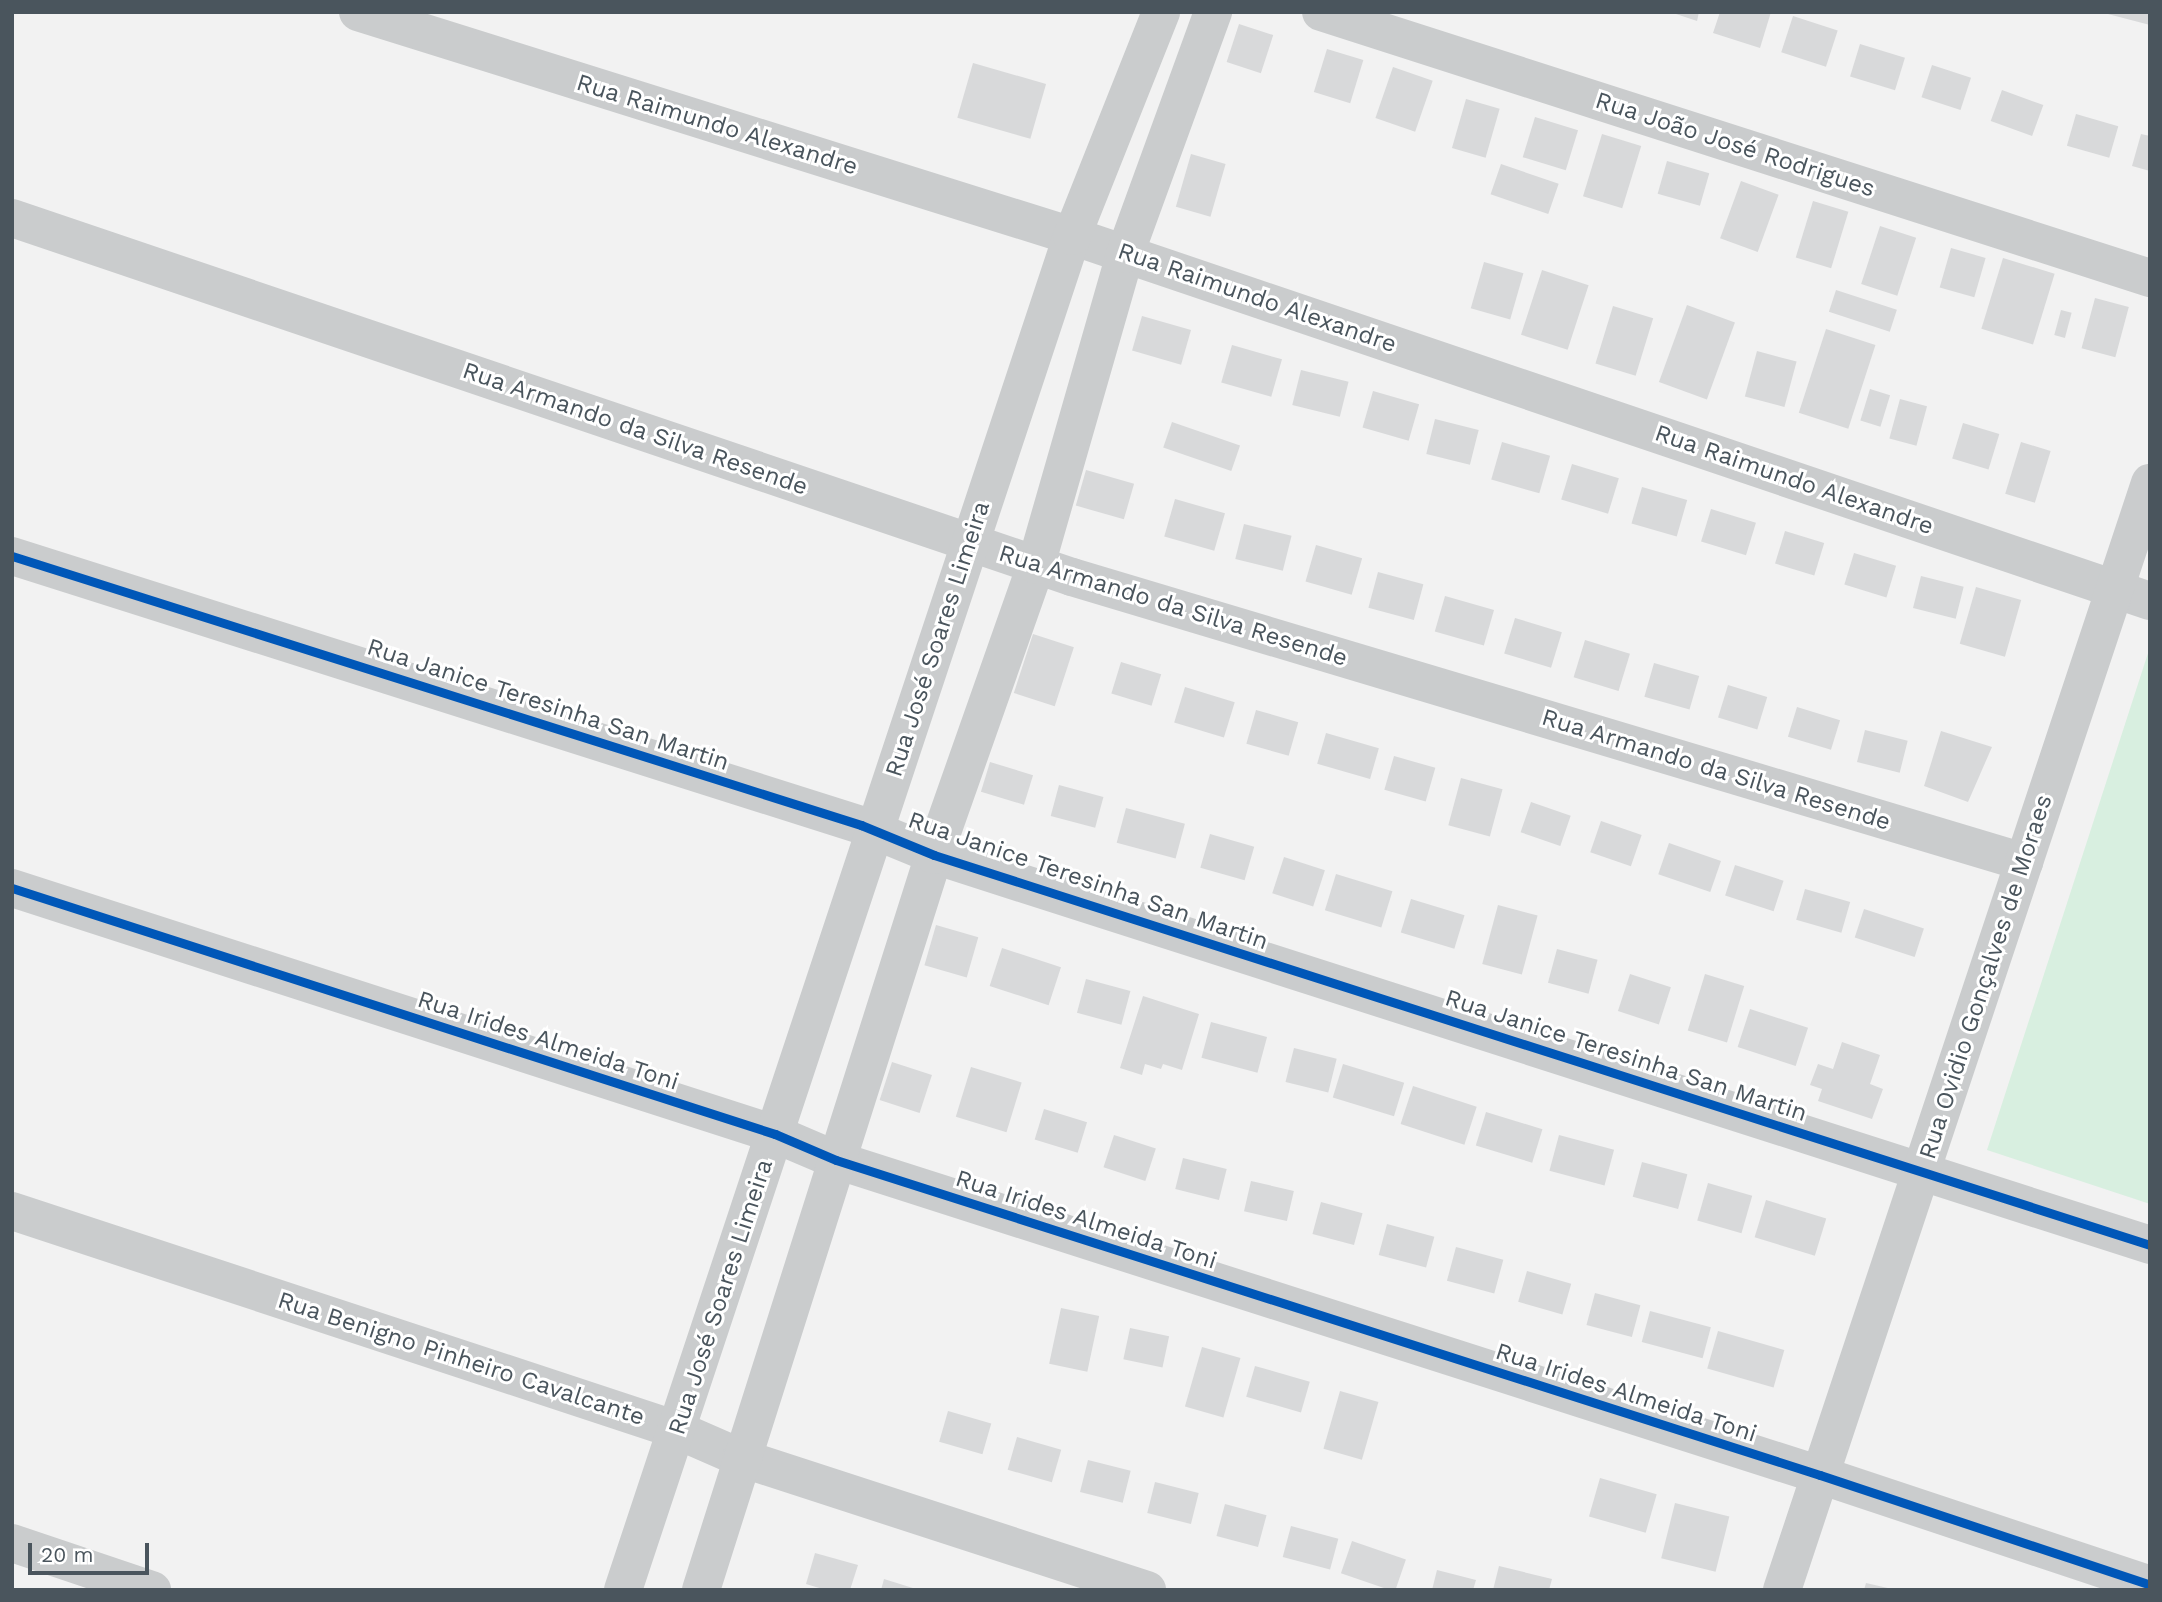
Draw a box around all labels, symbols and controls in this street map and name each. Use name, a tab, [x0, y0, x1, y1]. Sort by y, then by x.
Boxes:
street label: Rua Raimundo Alexandre	[572, 68, 862, 182]
street label: Rua João José Rodrigues	[1591, 86, 1879, 204]
street label: Rua Raimundo Alexandre	[1113, 236, 1401, 360]
street label: Rua Armando da Silva Resende	[457, 356, 813, 502]
street label: Rua Raimundo Alexandre	[1650, 418, 1938, 542]
street label: Rua José Soares Limeira	[880, 497, 996, 781]
street label: Rua Armando da Silva Resende	[994, 539, 1352, 673]
street label: Rua Janice Teresinha San Martin	[362, 632, 734, 778]
street label: Rua Armando da Silva Resende	[1537, 703, 1895, 837]
street label: Rua Ovidio Gonçalves de Moraes	[1913, 791, 2059, 1163]
street label: Rua Janice Teresinha San Martin	[903, 805, 1273, 957]
street label: Rua Janice Teresinha San Martin	[1440, 983, 1812, 1129]
street label: Rua Irides Almeida Toni	[412, 985, 684, 1097]
street label: Rua José Soares Limeira	[663, 1155, 779, 1439]
street label: Rua Irides Almeida Toni	[950, 1164, 1222, 1276]
street label: Rua Benigno Pinheiro Cavalcante	[274, 1286, 648, 1432]
street label: Rua Irides Almeida Toni	[1490, 1337, 1762, 1449]
scale bar	[32, 1528, 152, 1572]
text: 20 m	[41, 1542, 93, 1567]

